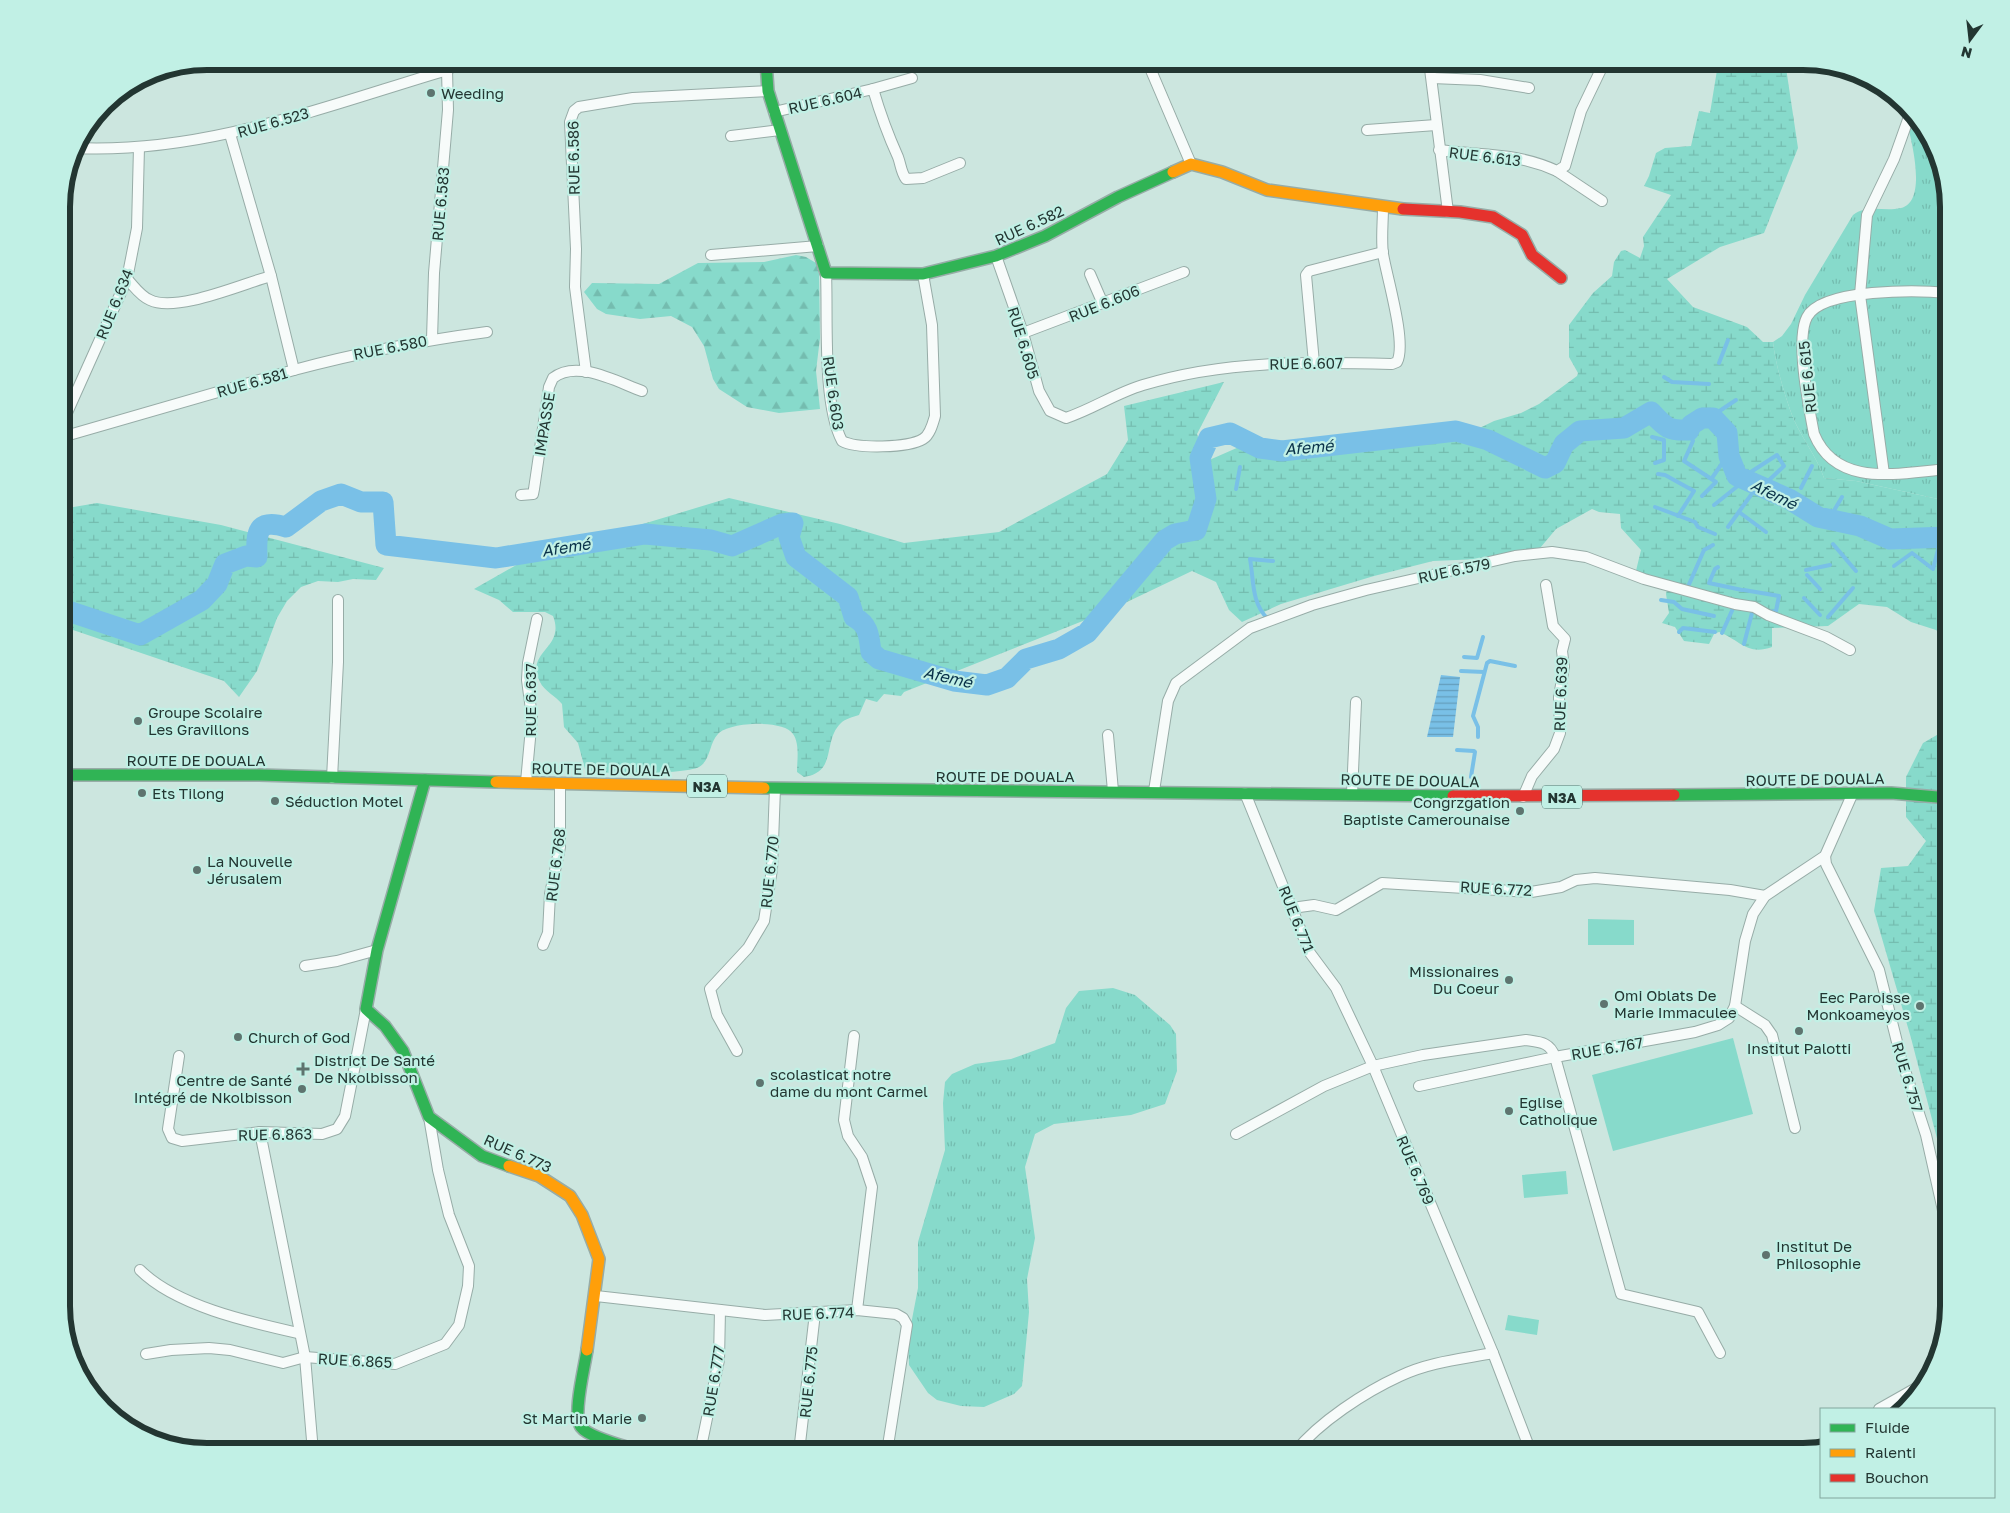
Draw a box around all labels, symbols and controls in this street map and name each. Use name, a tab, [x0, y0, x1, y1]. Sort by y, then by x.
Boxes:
north arrow	[1945, 15, 1995, 65]
text: N	[1959, 43, 1974, 63]
street label: RUE 6.604	[786, 83, 864, 117]
place label: Weeding	[441, 84, 504, 102]
marker: Weeding	[425, 87, 437, 99]
street label: RUE 6.523	[235, 103, 311, 141]
street label: RUE 6.586	[563, 121, 583, 195]
street label: RUE 6.613	[1448, 143, 1522, 169]
street label: RUE 6.583	[428, 166, 452, 242]
street label: RUE 6.582	[992, 201, 1066, 249]
street label: RUE 6.634	[92, 266, 136, 342]
street label: RUE 6.606	[1066, 281, 1142, 325]
street label: RUE 6.605	[1004, 305, 1044, 381]
street label: RUE 6.580	[352, 331, 428, 363]
street label: RUE 6.615	[1794, 340, 1820, 414]
street label: RUE 6.607	[1269, 353, 1343, 373]
street label: RUE 6.603	[820, 355, 848, 431]
street label: RUE 6.581	[215, 363, 289, 401]
street label: IMPASSE	[530, 391, 558, 457]
water label: Afemé	[1284, 435, 1336, 459]
water label: Afemé	[1748, 474, 1802, 514]
water label: Afemé	[540, 533, 593, 561]
street label: RUE 6.579	[1416, 554, 1492, 586]
street label: RUE 6.639	[1550, 657, 1570, 731]
water label: Afemé	[922, 662, 976, 693]
street label: RUE 6.637	[521, 663, 539, 737]
place label: Groupe Scolaire Les Gravillons	[148, 703, 263, 738]
marker: Groupe Scolaire Les Gravillons	[132, 715, 144, 727]
street label: ROUTE DE DOUALA	[126, 751, 266, 769]
street label: ROUTE DE DOUALA	[531, 759, 671, 779]
street label: ROUTE DE DOUALA	[935, 767, 1075, 785]
street label: ROUTE DE DOUALA	[1745, 769, 1885, 789]
street label: ROUTE DE DOUALA	[1340, 770, 1480, 790]
road number: N3A	[687, 774, 727, 798]
place label: Ets Tilong	[152, 784, 224, 802]
road number: N3A	[1542, 786, 1582, 809]
marker: Ets Tilong	[136, 787, 148, 799]
place label: Séduction Motel	[285, 792, 403, 810]
place label: Congrzgation Baptiste Camerounaise	[1343, 793, 1510, 828]
marker: Séduction Motel	[269, 795, 281, 807]
marker: Congrzgation Baptiste Camerounaise	[1514, 805, 1526, 817]
street label: RUE 6.768	[542, 827, 568, 903]
street label: RUE 6.770	[756, 835, 782, 909]
place label: La Nouvelle Jérusalem	[207, 852, 293, 887]
marker: La Nouvelle Jérusalem	[191, 864, 203, 876]
street label: RUE 6.772	[1460, 877, 1532, 899]
street label: RUE 6.771	[1275, 883, 1319, 955]
place label: Missionaires Du Coeur	[1409, 962, 1499, 997]
marker: Missionaires Du Coeur	[1503, 974, 1515, 986]
place label: Omi Oblats De Marie Immaculee	[1614, 986, 1737, 1021]
place label: Eec Paroisse Monkoameyos	[1806, 988, 1910, 1023]
marker: Omi Oblats De Marie Immaculee	[1598, 998, 1610, 1010]
marker: Eec Paroisse Monkoameyos	[1914, 1000, 1926, 1012]
marker: Institut Palotti	[1793, 1025, 1805, 1037]
place label: Church of God	[248, 1028, 350, 1046]
marker: Church of God	[232, 1031, 244, 1043]
street label: RUE 6.767	[1570, 1033, 1644, 1063]
place label: Institut Palotti	[1747, 1039, 1851, 1057]
street label: RUE 6.757	[1889, 1040, 1927, 1114]
place label: District De Santé De Nkolbisson	[314, 1051, 435, 1086]
marker: District De Santé De Nkolbisson	[296, 1062, 310, 1076]
place label: scolasticat notre dame du mont Carmel	[770, 1065, 928, 1100]
place label: Centre de Santé Intégré de Nkolbisson	[134, 1071, 292, 1106]
marker: scolasticat notre dame du mont Carmel	[754, 1077, 766, 1089]
marker: Centre de Santé Intégré de Nkolbisson	[296, 1083, 308, 1095]
place label: Eglise Catholique	[1519, 1093, 1598, 1128]
marker: Eglise Catholique	[1503, 1105, 1515, 1117]
street label: RUE 6.863	[238, 1124, 312, 1144]
street label: RUE 6.773	[481, 1130, 555, 1176]
street label: RUE 6.769	[1393, 1133, 1439, 1207]
place label: Institut De Philosophie	[1776, 1237, 1861, 1272]
marker: Institut De Philosophie	[1760, 1249, 1772, 1261]
street label: RUE 6.774	[781, 1303, 855, 1323]
street label: RUE 6.777	[699, 1344, 727, 1418]
street label: RUE 6.775	[795, 1345, 821, 1419]
street label: RUE 6.865	[317, 1349, 393, 1371]
legend	[1820, 1408, 1995, 1498]
place label: St Martin Marie	[522, 1409, 632, 1427]
marker: St Martin Marie	[636, 1412, 648, 1424]
text: Fluide	[1865, 1418, 1910, 1436]
text: Ralenti	[1865, 1443, 1916, 1461]
text: Bouchon	[1865, 1468, 1929, 1486]

